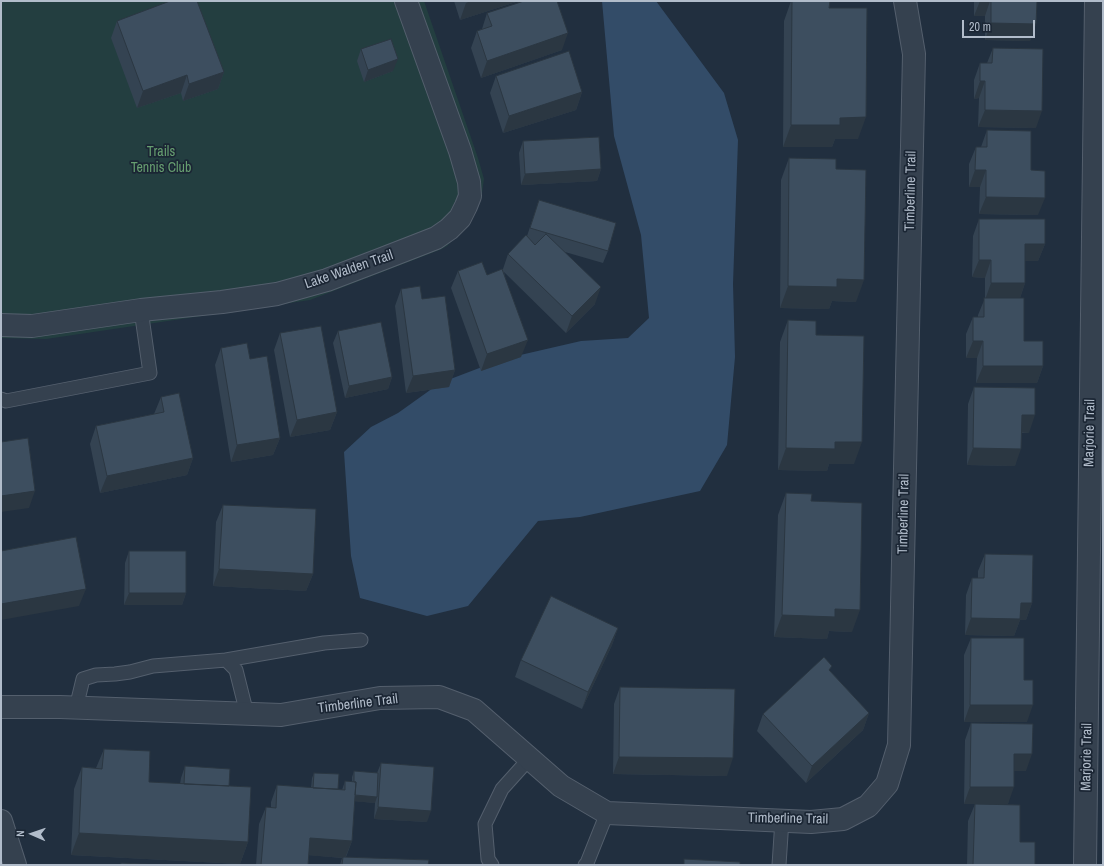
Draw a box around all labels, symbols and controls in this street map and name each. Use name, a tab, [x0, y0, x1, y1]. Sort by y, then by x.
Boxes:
scale bar	[964, 12, 1037, 38]
text: 20 m	[969, 19, 991, 35]
park label: Trails Tennis Club	[131, 144, 191, 176]
street label: Timberline Trail	[902, 151, 920, 231]
street label: Lake Walden Trail	[303, 247, 395, 293]
street label: Marjorie Trail	[1081, 399, 1099, 467]
street label: Timberline Trail	[895, 474, 913, 554]
street label: Timberline Trail	[317, 691, 399, 717]
street label: Marjorie Trail	[1078, 723, 1096, 791]
street label: Timberline Trail	[748, 810, 828, 828]
north arrow	[12, 814, 52, 854]
text: N	[13, 830, 27, 837]

